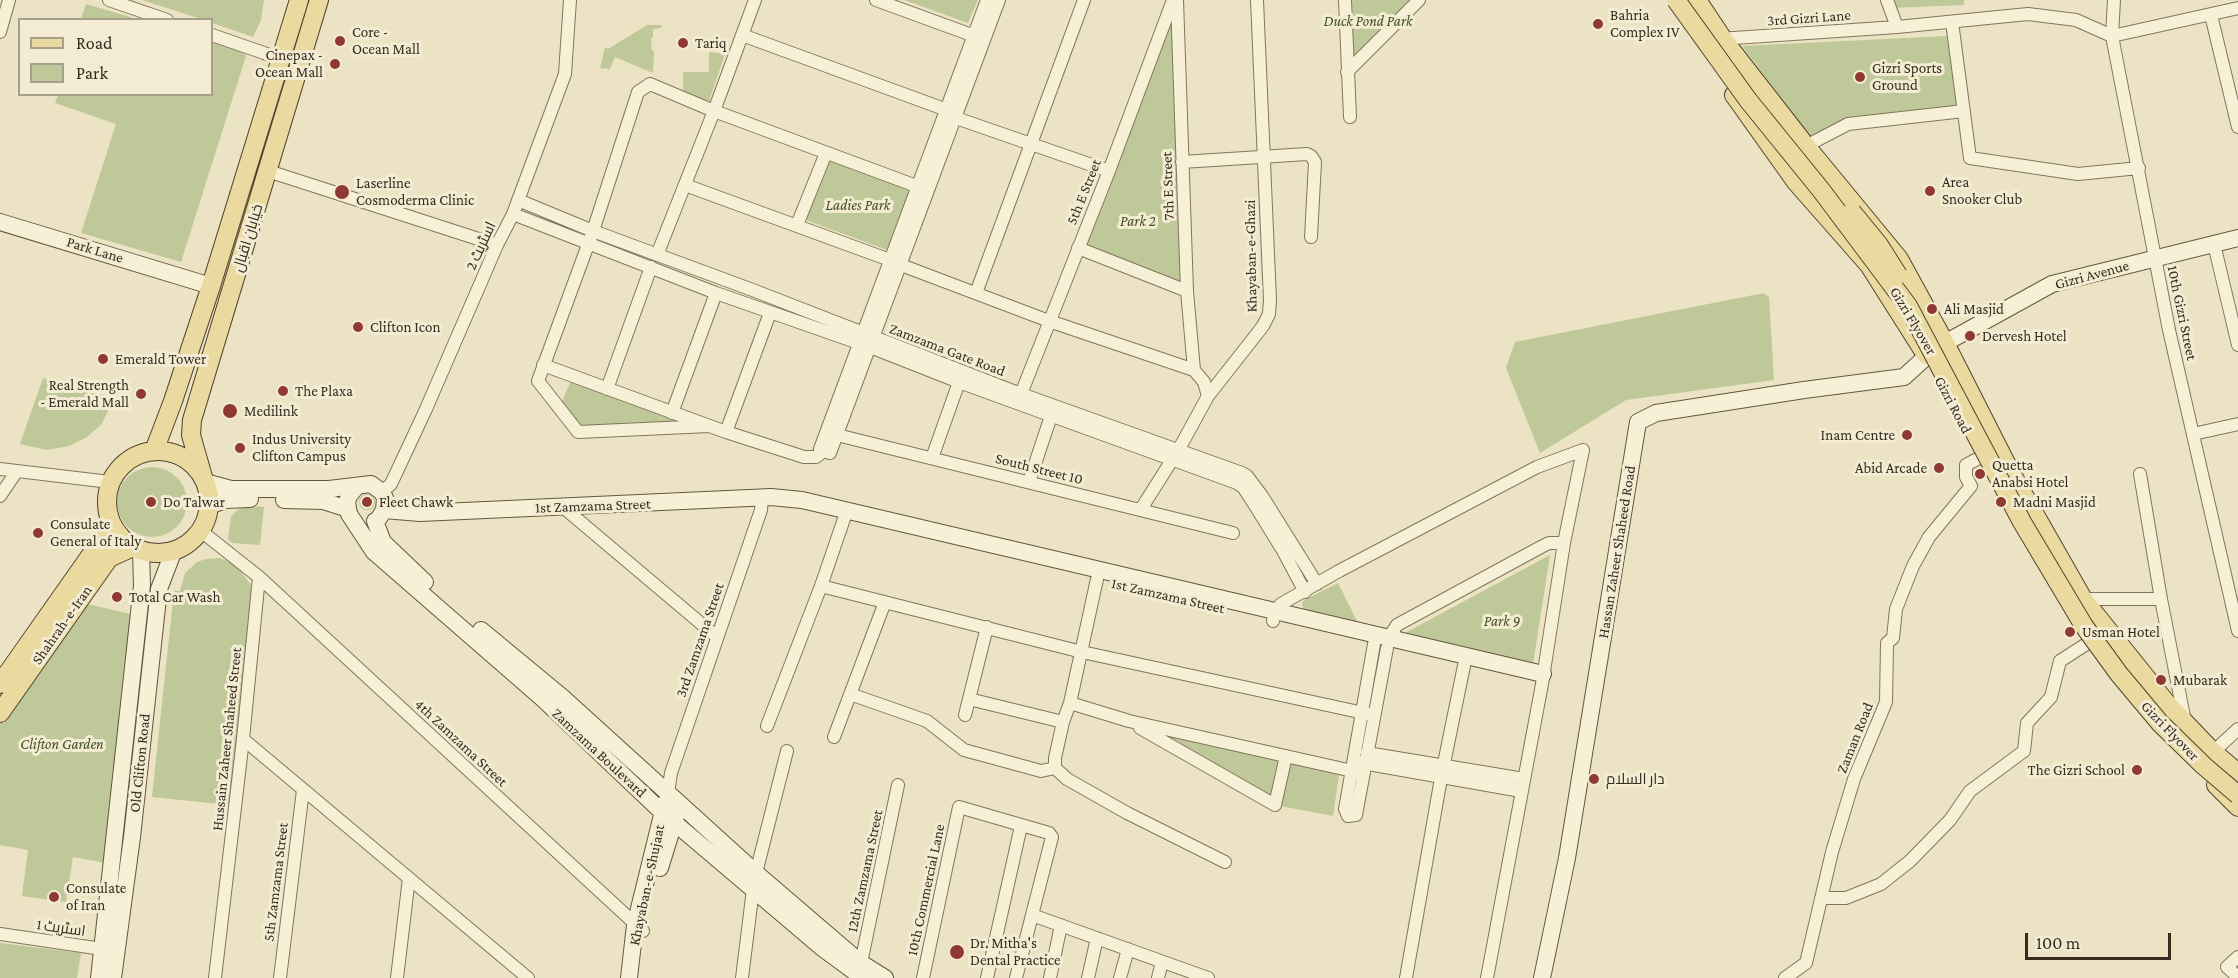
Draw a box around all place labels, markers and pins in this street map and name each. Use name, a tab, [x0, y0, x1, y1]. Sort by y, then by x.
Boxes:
place label: Bahria Complex IV	[1610, 6, 1679, 41]
marker: Bahria Complex IV	[1591, 17, 1605, 31]
place label: Core - Ocean Mall	[352, 23, 420, 58]
marker: Core - Ocean Mall	[333, 34, 347, 48]
place label: Tariq	[695, 34, 727, 52]
marker: Tariq	[676, 36, 690, 50]
place label: Cinepax - Ocean Mall	[255, 46, 323, 81]
marker: Cinepax - Ocean Mall	[328, 57, 342, 71]
place label: Gizri Sports Ground	[1872, 59, 1942, 94]
marker: Gizri Sports Ground	[1853, 70, 1867, 84]
place label: Area Snooker Club	[1942, 173, 2022, 208]
place label: Laserline Cosmoderma Clinic	[356, 174, 474, 209]
marker: Laserline Cosmoderma Clinic	[333, 183, 351, 201]
marker: Area Snooker Club	[1923, 184, 1937, 198]
place label: Ali Masjid	[1944, 300, 2004, 318]
marker: Ali Masjid	[1925, 302, 1939, 316]
place label: Clifton Icon	[370, 318, 441, 336]
marker: Clifton Icon	[351, 320, 365, 334]
place label: Dervesh Hotel	[1982, 327, 2067, 345]
marker: Dervesh Hotel	[1963, 329, 1977, 343]
place label: Emerald Tower	[115, 350, 206, 368]
marker: Emerald Tower	[96, 352, 110, 366]
place label: Real Strength - Emerald Mall	[40, 376, 129, 411]
place label: The Plaxa	[295, 382, 353, 400]
marker: The Plaxa	[276, 384, 290, 398]
marker: Real Strength - Emerald Mall	[134, 387, 148, 401]
marker: Medilink	[221, 402, 239, 420]
place label: Medilink	[244, 402, 298, 420]
place label: Inam Centre	[1821, 426, 1895, 444]
marker: Inam Centre	[1900, 428, 1914, 442]
place label: Indus University Clifton Campus	[252, 430, 351, 465]
marker: Indus University Clifton Campus	[233, 441, 247, 455]
place label: Quetta Anabsi Hotel	[1992, 456, 2069, 491]
place label: Abid Arcade	[1855, 459, 1927, 477]
marker: Abid Arcade	[1932, 461, 1946, 475]
marker: Quetta Anabsi Hotel	[1973, 467, 1987, 481]
place label: Do Talwar	[163, 493, 225, 511]
place label: Fleet Chawk	[379, 493, 453, 511]
place label: Madni Masjid	[2013, 493, 2096, 511]
marker: Do Talwar	[144, 495, 158, 509]
marker: Fleet Chawk	[360, 495, 374, 509]
marker: Madni Masjid	[1994, 495, 2008, 509]
place label: Consulate General of Italy	[50, 515, 141, 550]
marker: Consulate General of Italy	[31, 526, 45, 540]
place label: Total Car Wash	[129, 588, 220, 606]
marker: Total Car Wash	[110, 590, 124, 604]
place label: Usman Hotel	[2082, 623, 2160, 641]
marker: Usman Hotel	[2063, 625, 2077, 639]
place label: Mubarak	[2173, 671, 2227, 689]
marker: Mubarak	[2154, 673, 2168, 687]
place label: The Gizri School	[2027, 761, 2125, 779]
marker: The Gizri School	[2130, 763, 2144, 777]
place label: دار السلام	[1606, 770, 1665, 788]
marker: دار السلام	[1587, 772, 1601, 786]
place label: Consulate of Iran	[66, 879, 126, 914]
marker: Consulate of Iran	[47, 890, 61, 904]
place label: Dr. Mitha's Dental Practice	[970, 934, 1061, 969]
marker: Dr. Mitha's Dental Practice	[948, 943, 966, 961]

